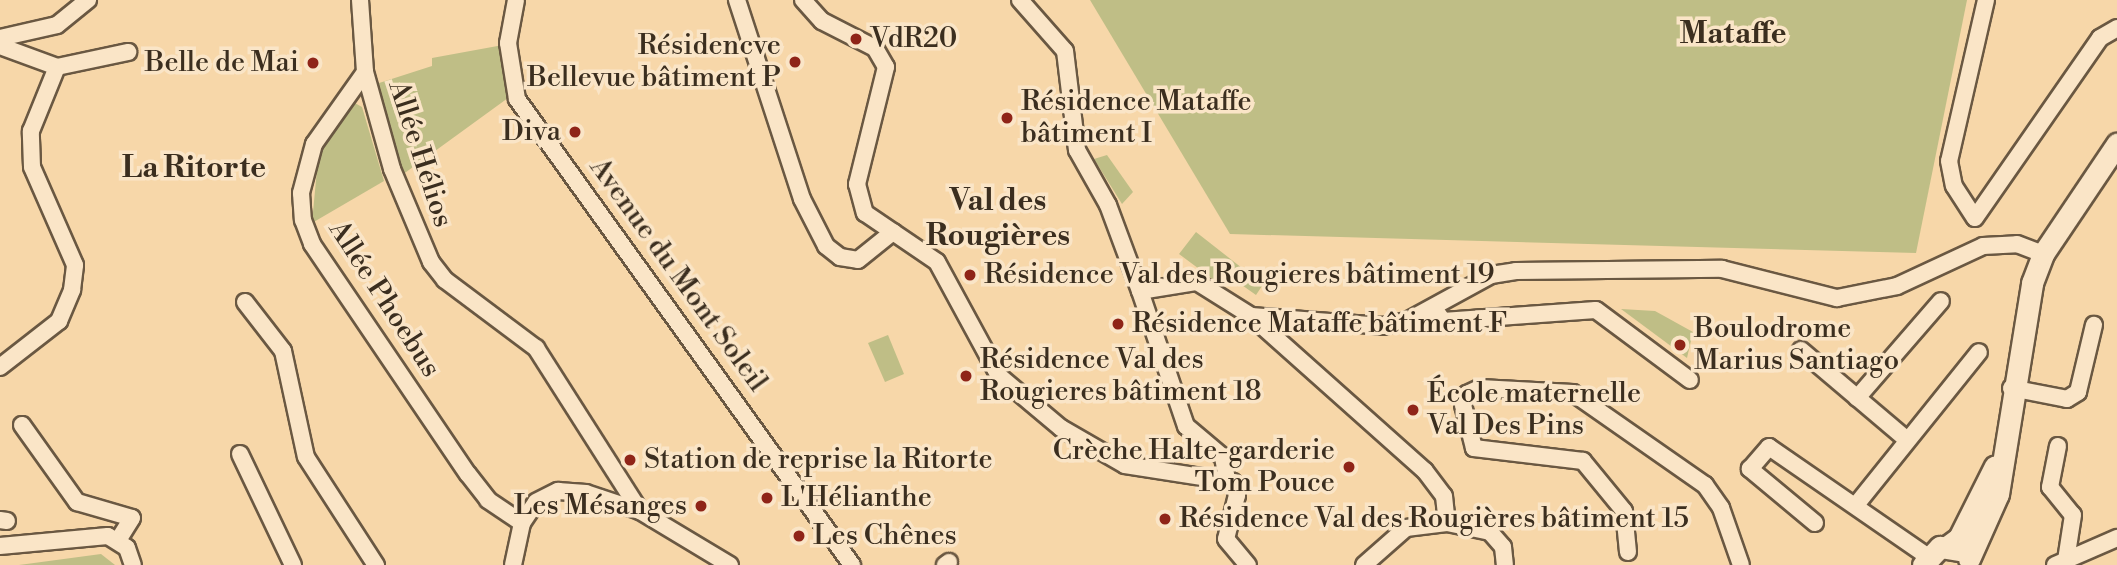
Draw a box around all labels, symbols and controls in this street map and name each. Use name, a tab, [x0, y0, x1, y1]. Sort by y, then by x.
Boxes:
district label: Mataffe	[1679, 16, 1787, 52]
place label: VdR20	[870, 22, 957, 56]
place label: Résidencve Bellevue bâtiment P	[527, 29, 781, 95]
marker: VdR20	[848, 31, 864, 47]
place label: Belle de Mai	[145, 46, 299, 80]
marker: Résidencve Bellevue bâtiment P	[787, 54, 803, 70]
marker: Belle de Mai	[305, 55, 321, 71]
street label: Allée Hélios	[381, 77, 459, 231]
place label: Résidence Mataffe bâtiment I	[1021, 85, 1252, 151]
marker: Résidence Mataffe bâtiment I	[999, 110, 1015, 126]
place label: Diva	[502, 115, 561, 149]
marker: Diva	[567, 124, 583, 140]
district label: La Ritorte	[122, 150, 266, 186]
street label: Avenue du Mont Soleil	[582, 152, 774, 398]
district label: Val des Rougières	[926, 183, 1070, 254]
street label: Allée Phoebus	[321, 214, 447, 384]
place label: Résidence Val des Rougieres bâtiment 19	[984, 258, 1495, 292]
marker: Résidence Val des Rougieres bâtiment 19	[962, 267, 978, 283]
place label: Résidence Mataffe bâtiment F	[1132, 307, 1507, 341]
place label: Boulodrome Marius Santiago	[1694, 312, 1899, 378]
marker: Résidence Mataffe bâtiment F	[1110, 316, 1126, 332]
marker: Boulodrome Marius Santiago	[1672, 337, 1688, 353]
place label: Résidence Val des Rougieres bâtiment 18	[980, 343, 1262, 409]
marker: Résidence Val des Rougieres bâtiment 18	[958, 368, 974, 384]
place label: École maternelle Val Des Pins	[1427, 377, 1641, 443]
marker: École maternelle Val Des Pins	[1405, 402, 1421, 418]
place label: Crèche Halte-garderie Tom Pouce	[1053, 434, 1335, 500]
place label: Station de reprise la Ritorte	[644, 443, 993, 477]
marker: Station de reprise la Ritorte	[622, 452, 638, 468]
marker: Crèche Halte-garderie Tom Pouce	[1341, 459, 1357, 475]
place label: L'Hélianthe	[781, 481, 932, 515]
place label: Les Mésanges	[514, 489, 687, 523]
marker: L'Hélianthe	[759, 490, 775, 506]
marker: Les Mésanges	[693, 498, 709, 514]
place label: Résidence Val des Rougières bâtiment 15	[1179, 502, 1689, 536]
marker: Résidence Val des Rougières bâtiment 15	[1157, 511, 1173, 527]
place label: Les Chênes	[813, 519, 957, 553]
marker: Les Chênes	[791, 528, 807, 544]

